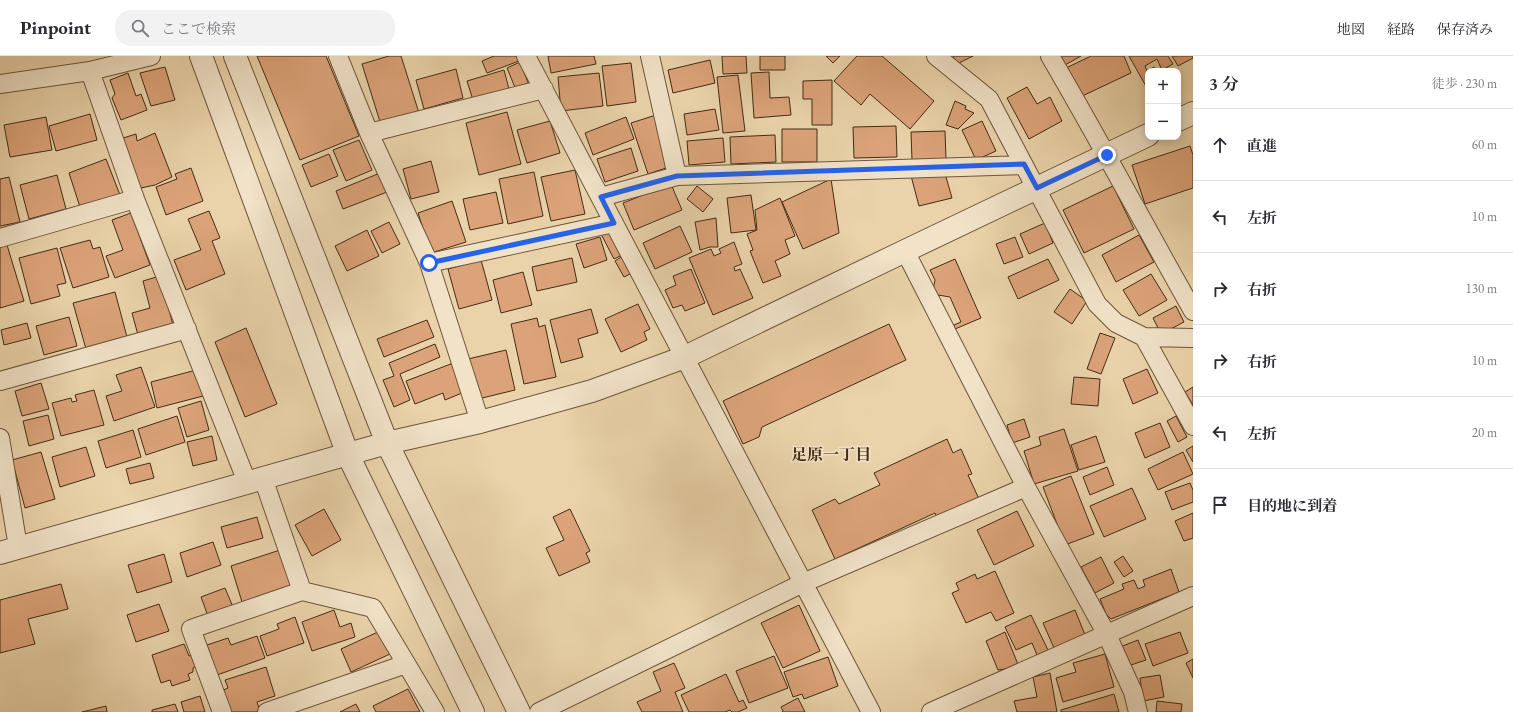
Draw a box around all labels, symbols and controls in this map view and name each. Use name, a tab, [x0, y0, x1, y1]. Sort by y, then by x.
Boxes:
search box	[115, 10, 395, 46]
text: Pinpoint	[20, 15, 91, 40]
icon: search	[129, 17, 151, 39]
text: ここで検索	[161, 19, 236, 38]
text: 地図	[1337, 20, 1365, 38]
text: 経路	[1387, 20, 1415, 38]
text: 保存済み	[1437, 20, 1493, 38]
map controls	[1145, 68, 1181, 140]
button: +	[1145, 68, 1181, 104]
text: 3 分	[1209, 73, 1239, 95]
text: 徒歩 · 230 m	[1432, 75, 1497, 92]
button: −	[1145, 104, 1181, 140]
icon: ahead	[1209, 134, 1231, 156]
text: 直進	[1247, 136, 1277, 155]
text: 60 m	[1472, 136, 1497, 153]
route end	[1098, 146, 1116, 164]
icon: left	[1209, 206, 1231, 228]
text: 左折	[1247, 208, 1277, 227]
text: 10 m	[1472, 208, 1497, 225]
route start	[420, 254, 438, 272]
icon: right	[1209, 278, 1231, 300]
text: 右折	[1247, 280, 1277, 299]
text: 130 m	[1466, 280, 1497, 297]
icon: right	[1209, 350, 1231, 372]
text: 右折	[1247, 352, 1277, 371]
text: 10 m	[1472, 352, 1497, 369]
icon: left	[1209, 422, 1231, 444]
text: 左折	[1247, 424, 1277, 443]
text: 20 m	[1472, 424, 1497, 441]
district label: 足原一丁目	[791, 444, 871, 465]
icon: arrive	[1209, 494, 1231, 516]
text: 目的地に到着	[1247, 496, 1337, 515]

